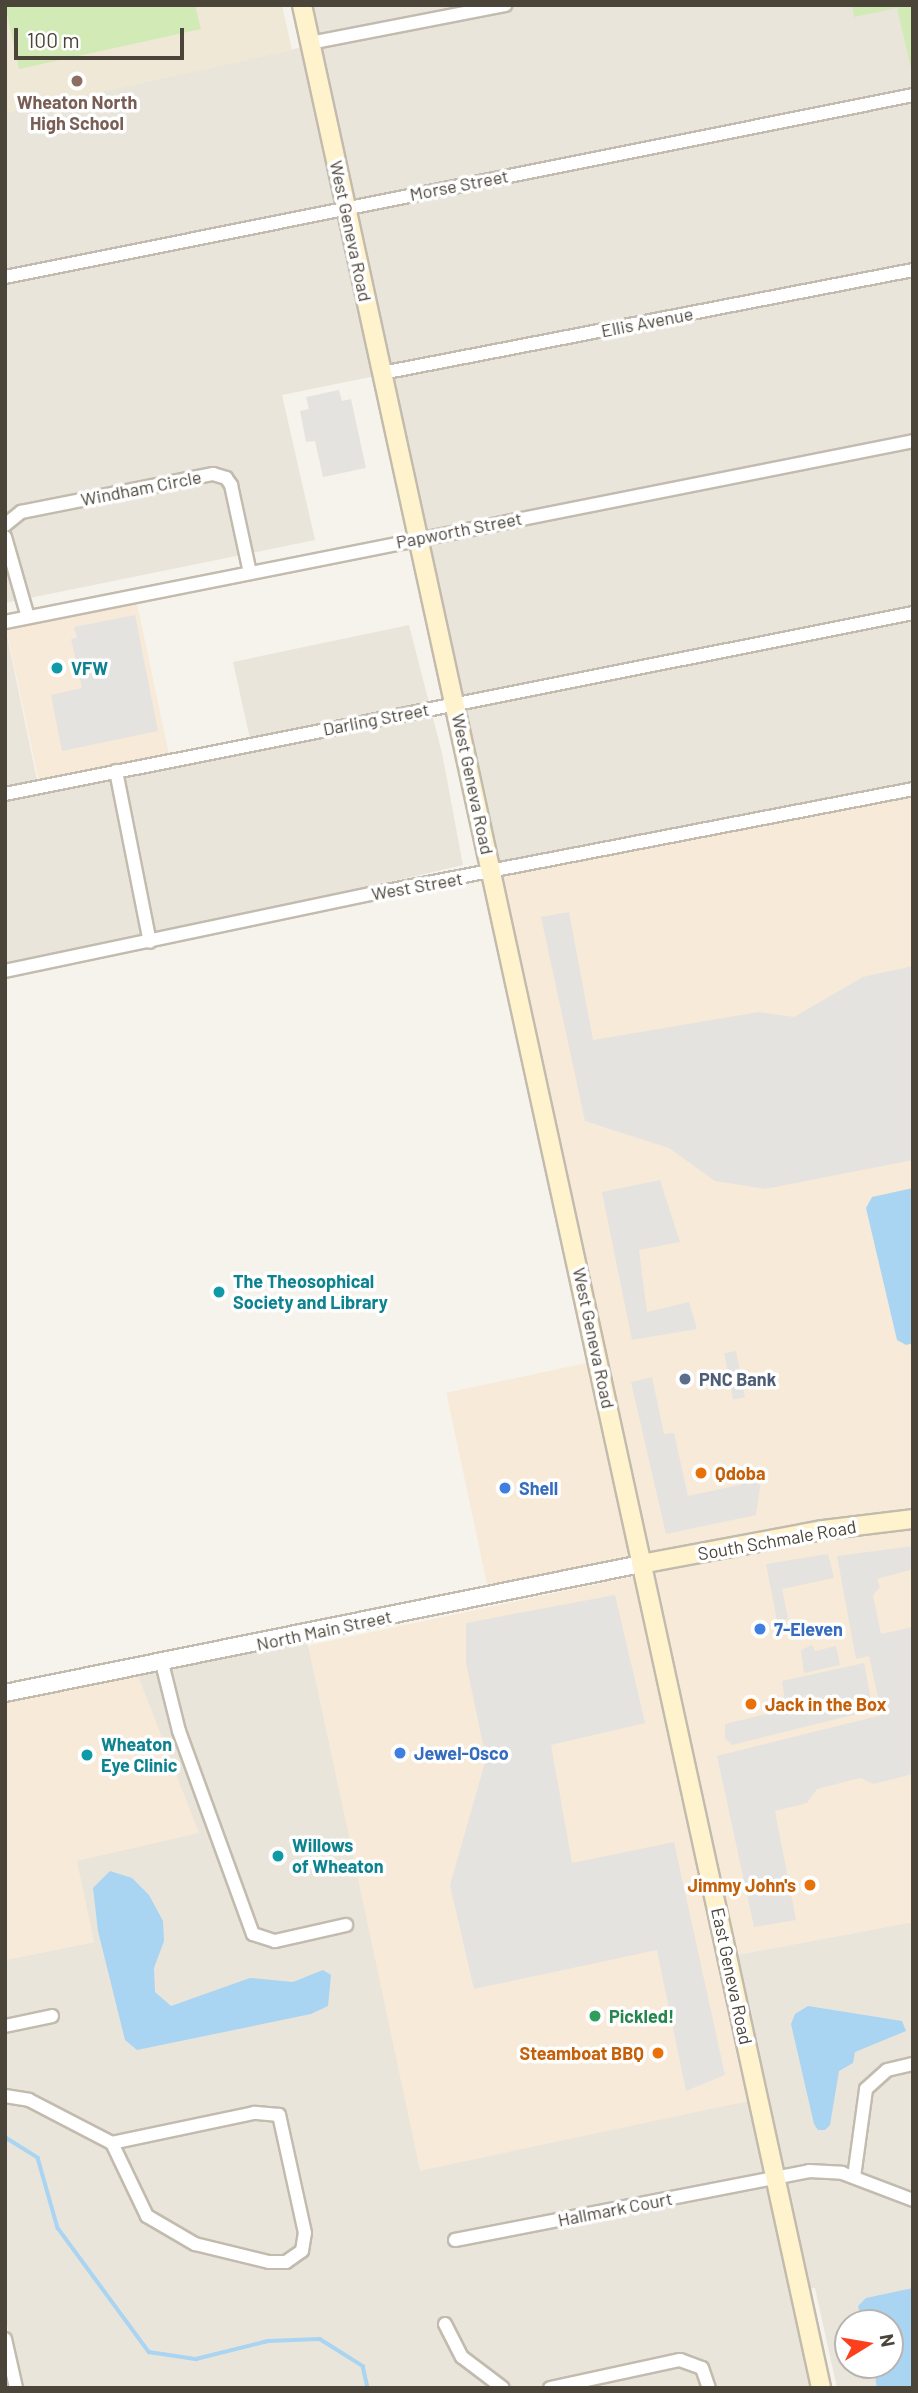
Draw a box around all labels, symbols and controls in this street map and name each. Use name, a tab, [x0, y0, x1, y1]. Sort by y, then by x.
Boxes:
scale bar	[18, 14, 187, 58]
text: 100 m	[27, 27, 80, 52]
marker: Wheaton North High School	[69, 73, 85, 89]
place label: Wheaton North High School	[17, 92, 137, 134]
street label: West Geneva Road	[326, 159, 376, 303]
street label: Morse Street	[408, 165, 510, 205]
street label: Ellis Avenue	[599, 303, 695, 341]
street label: Windham Circle	[79, 466, 203, 510]
street label: Papworth Street	[394, 507, 524, 553]
place label: VFW	[71, 657, 108, 679]
marker: VFW	[49, 660, 65, 676]
street label: Darling Street	[321, 698, 431, 740]
street label: West Geneva Road	[448, 712, 498, 856]
street label: West Street	[370, 867, 464, 905]
street label: West Geneva Road	[569, 1266, 619, 1410]
place label: The Theosophical Society and Library	[233, 1271, 388, 1314]
marker: The Theosophical Society and Library	[211, 1284, 227, 1300]
place label: PNC Bank	[699, 1368, 776, 1390]
marker: PNC Bank	[677, 1371, 693, 1387]
place label: Qdoba	[715, 1462, 766, 1484]
marker: Qdoba	[693, 1465, 709, 1481]
place label: Shell	[519, 1477, 558, 1499]
marker: Shell	[497, 1480, 513, 1496]
street label: South Schmale Road	[696, 1515, 858, 1565]
street label: North Main Street	[254, 1605, 394, 1655]
place label: 7-Eleven	[774, 1618, 843, 1640]
marker: 7-Eleven	[752, 1621, 768, 1637]
place label: Jack in the Box	[765, 1693, 886, 1715]
marker: Jack in the Box	[743, 1696, 759, 1712]
place label: Wheaton Eye Clinic	[101, 1734, 177, 1776]
place label: Jewel-Osco	[414, 1742, 509, 1764]
marker: Jewel-Osco	[392, 1745, 408, 1761]
marker: Wheaton Eye Clinic	[79, 1747, 95, 1763]
place label: Willows of Wheaton	[292, 1835, 384, 1878]
marker: Willows of Wheaton	[270, 1848, 286, 1864]
place label: Jimmy John's	[687, 1874, 796, 1896]
marker: Jimmy John's	[802, 1877, 818, 1893]
street label: East Geneva Road	[707, 1906, 757, 2046]
place label: Pickled!	[609, 2005, 674, 2027]
marker: Pickled!	[587, 2008, 603, 2024]
place label: Steamboat BBQ	[519, 2042, 644, 2064]
marker: Steamboat BBQ	[650, 2045, 666, 2061]
street label: Hallmark Court	[556, 2187, 674, 2231]
north arrow	[834, 2309, 904, 2379]
text: N	[876, 2332, 901, 2349]

